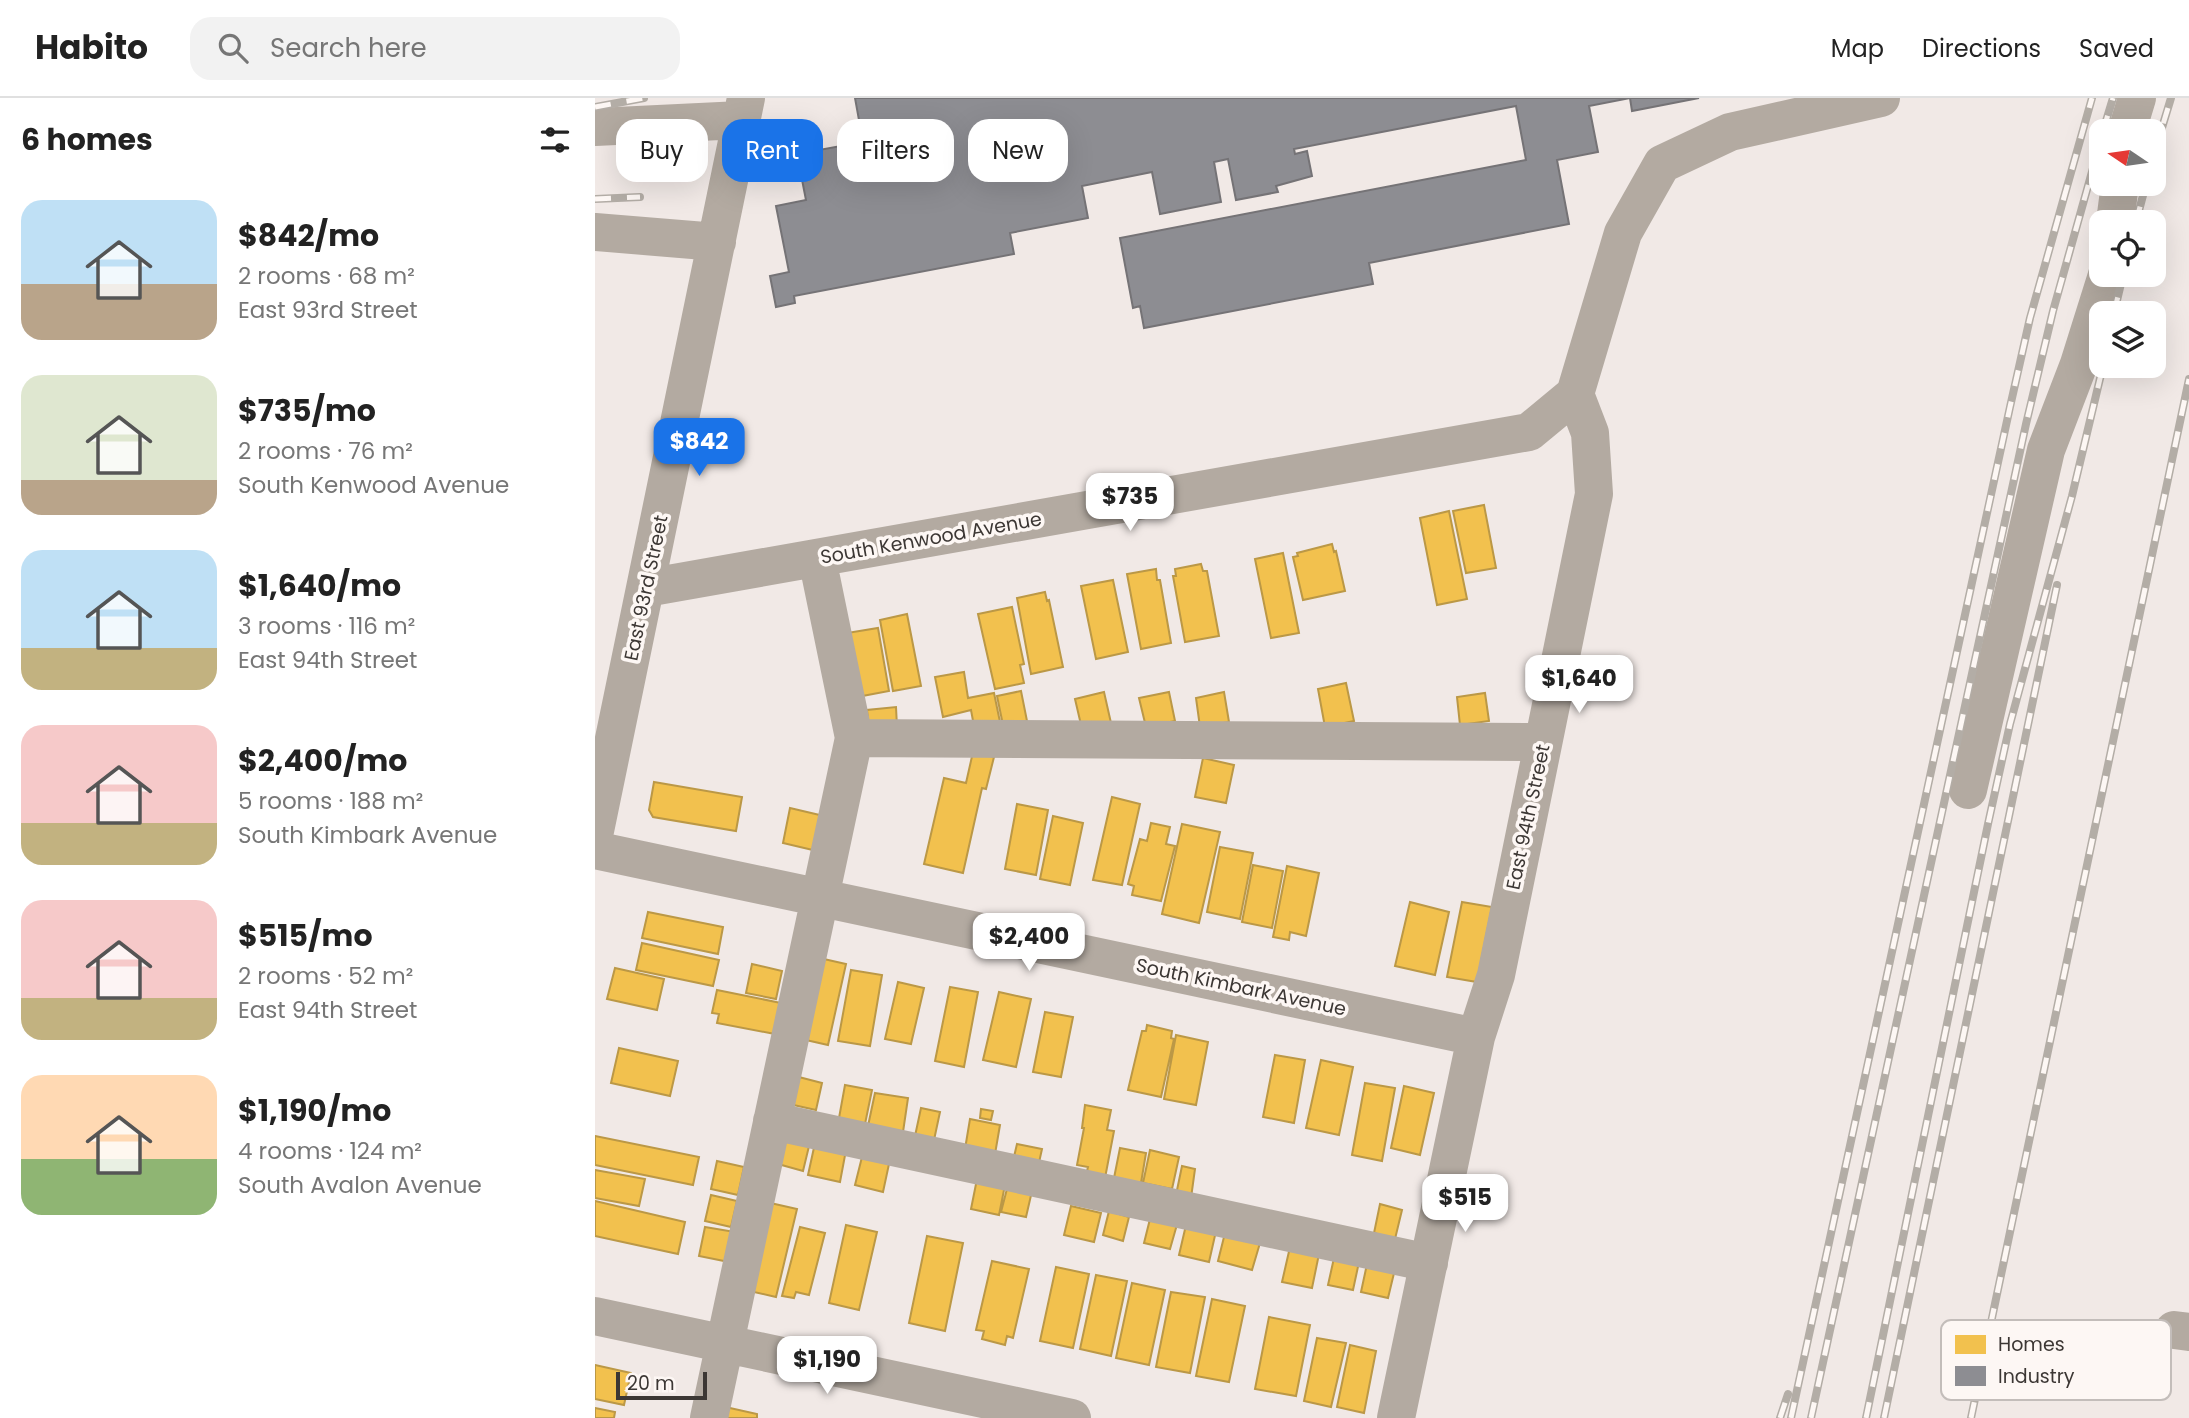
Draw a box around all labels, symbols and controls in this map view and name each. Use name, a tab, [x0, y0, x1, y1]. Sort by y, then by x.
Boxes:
search box	[190, 17, 680, 80]
text: Habito	[35, 24, 148, 71]
icon: search	[214, 29, 252, 67]
text: Search here	[270, 30, 427, 66]
text: Map	[1831, 32, 1884, 65]
text: Directions	[1922, 32, 2041, 65]
text: Saved	[2079, 32, 2154, 65]
text: 6 homes	[21, 118, 153, 161]
chip: Buy	[616, 119, 708, 182]
chip: Rent	[722, 119, 823, 182]
chip: Filters	[837, 119, 954, 182]
chip: New	[968, 119, 1068, 182]
north arrow	[2089, 119, 2167, 196]
map controls	[2089, 119, 2166, 378]
icon: filters	[536, 121, 574, 159]
button: locate	[2089, 210, 2166, 287]
text: $842/mo	[238, 214, 379, 257]
icon: home	[77, 228, 161, 312]
text: 2 rooms · 68 m²	[238, 260, 415, 292]
text: East 93rd Street	[238, 294, 418, 326]
button: layers	[2089, 301, 2166, 378]
text: $735/mo	[238, 389, 376, 432]
icon: home	[77, 403, 161, 487]
pin: $842	[658, 418, 740, 478]
text: $842	[670, 425, 728, 457]
text: 2 rooms · 76 m²	[238, 435, 413, 467]
text: South Kenwood Avenue	[238, 469, 509, 501]
pin: $735	[1089, 474, 1171, 533]
text: $735	[1102, 480, 1158, 512]
street label: South Kenwood Avenue	[818, 505, 1044, 571]
street label: East 93rd Street	[617, 513, 675, 663]
text: $1,640/mo	[238, 564, 401, 607]
icon: home	[77, 578, 161, 662]
text: 3 rooms · 116 m²	[238, 610, 415, 642]
text: East 94th Street	[238, 644, 417, 676]
pin: $1,640	[1522, 656, 1636, 715]
text: $1,640	[1541, 662, 1617, 694]
text: $2,400/mo	[238, 739, 407, 782]
street label: East 94th Street	[1499, 742, 1557, 892]
icon: home	[77, 753, 161, 837]
text: 5 rooms · 188 m²	[238, 785, 423, 817]
text: South Kimbark Avenue	[238, 819, 497, 851]
text: $515/mo	[238, 914, 373, 957]
pin: $2,400	[972, 914, 1086, 973]
text: $2,400	[989, 920, 1069, 952]
icon: home	[77, 928, 161, 1012]
street label: South Kimbark Avenue	[1133, 952, 1349, 1022]
text: 2 rooms · 52 m²	[238, 960, 413, 992]
text: East 94th Street	[238, 994, 417, 1026]
text: $1,190/mo	[238, 1089, 391, 1132]
icon: home	[77, 1103, 161, 1187]
text: 4 rooms · 124 m²	[238, 1135, 422, 1167]
text: South Avalon Avenue	[238, 1169, 482, 1201]
pin: $515	[1424, 1174, 1506, 1234]
text: $515	[1438, 1181, 1492, 1213]
legend	[1941, 1320, 2171, 1400]
text: Homes	[1998, 1331, 2065, 1358]
pin: $1,190	[770, 1336, 884, 1396]
text: $1,190	[793, 1343, 861, 1375]
text: Industry	[1998, 1363, 2075, 1390]
scale bar	[616, 1369, 707, 1401]
text: 20 m	[627, 1370, 675, 1397]

